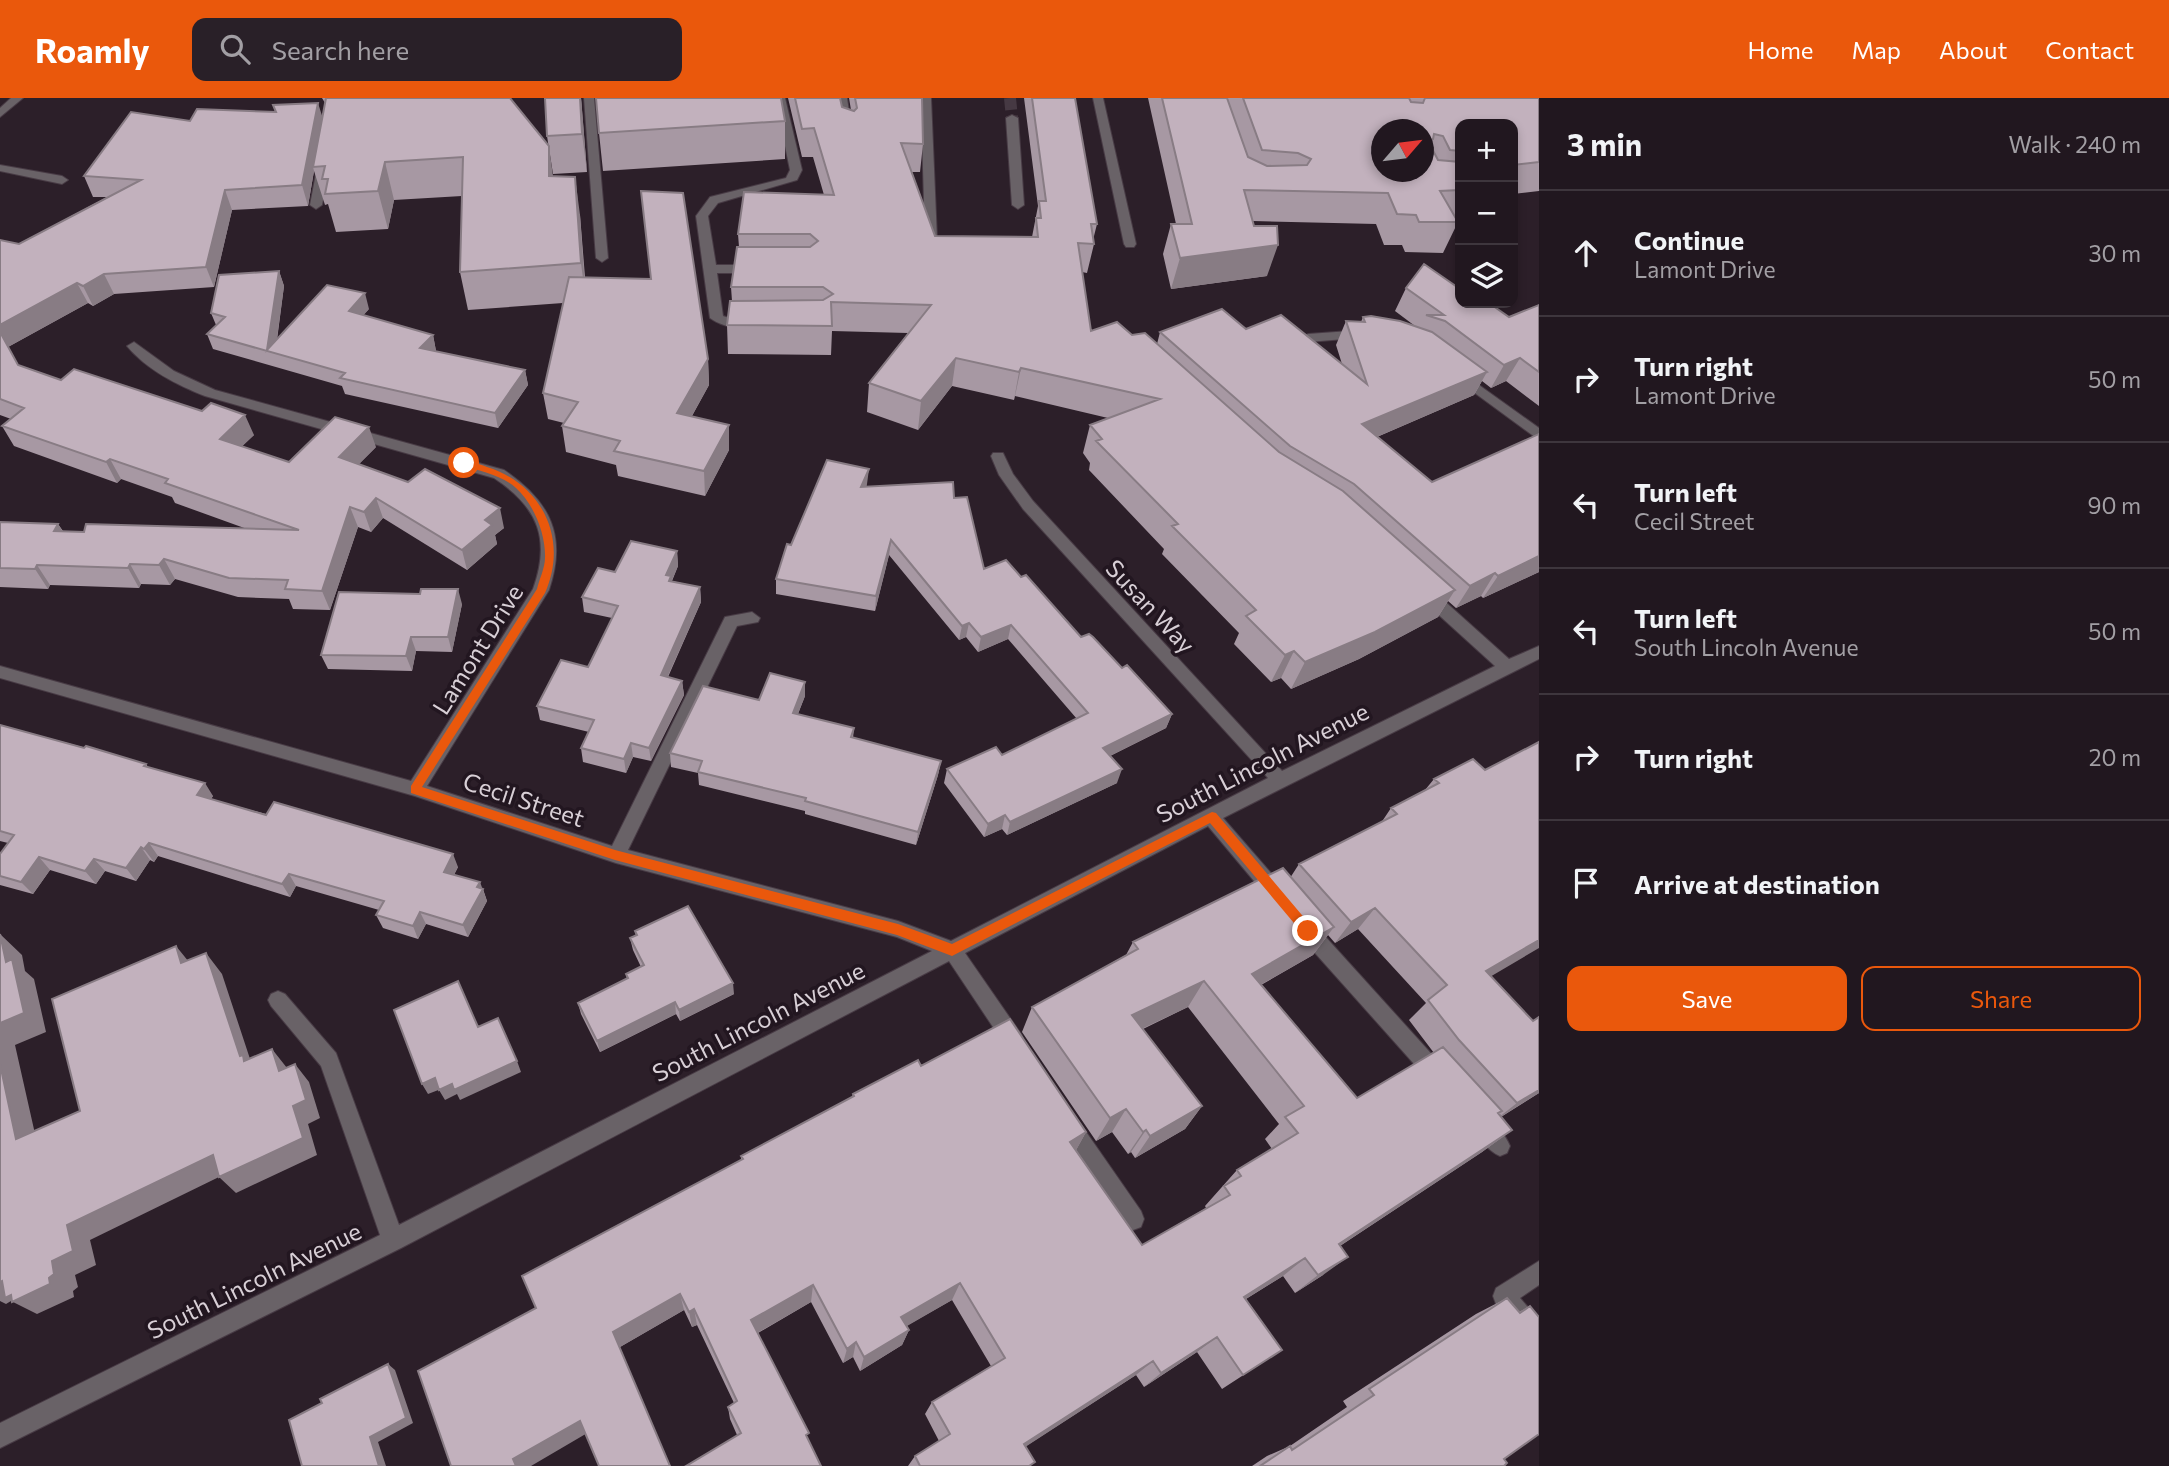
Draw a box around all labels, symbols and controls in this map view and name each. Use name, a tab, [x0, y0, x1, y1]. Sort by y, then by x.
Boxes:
search box	[192, 18, 682, 81]
text: Roamly	[35, 29, 150, 70]
icon: search	[216, 30, 254, 68]
text: Search here	[272, 34, 409, 65]
text: Home	[1748, 35, 1814, 64]
text: Map	[1852, 35, 1901, 64]
text: About	[1939, 35, 2007, 64]
text: Contact	[2045, 35, 2134, 64]
north arrow	[1371, 119, 1434, 182]
map controls	[1455, 119, 1518, 308]
button: +	[1455, 119, 1518, 182]
text: 3 min	[1567, 125, 1642, 162]
text: Walk · 240 m	[2009, 130, 2141, 158]
button: −	[1455, 182, 1518, 245]
text: Continue	[1634, 224, 1744, 255]
icon: ahead	[1567, 234, 1605, 272]
text: 30 m	[2088, 239, 2141, 267]
button: layers	[1455, 245, 1518, 308]
text: Lamont Drive	[1634, 255, 1776, 283]
text: Turn right	[1634, 350, 1753, 381]
icon: right	[1567, 360, 1605, 398]
text: 50 m	[2088, 365, 2141, 393]
text: Lamont Drive	[1634, 381, 1776, 409]
route start	[448, 447, 479, 478]
text: Turn left	[1634, 476, 1737, 507]
icon: left	[1567, 486, 1605, 524]
text: 90 m	[2088, 491, 2141, 519]
text: Cecil Street	[1634, 507, 1754, 535]
street label: Susan Way	[1100, 553, 1202, 659]
street label: Lamont Drive	[426, 579, 528, 719]
text: Turn left	[1634, 602, 1737, 633]
icon: left	[1567, 612, 1605, 650]
text: 50 m	[2088, 617, 2141, 645]
text: South Lincoln Avenue	[1634, 633, 1859, 661]
street label: South Lincoln Avenue	[1151, 696, 1373, 828]
icon: right	[1567, 738, 1605, 776]
text: Turn right	[1634, 742, 1753, 773]
text: 20 m	[2089, 743, 2141, 771]
street label: Cecil Street	[460, 766, 588, 832]
icon: arrive	[1567, 864, 1605, 902]
text: Arrive at destination	[1634, 868, 1880, 899]
route end	[1292, 915, 1323, 946]
street label: South Lincoln Avenue	[647, 955, 869, 1087]
button: Save	[1567, 966, 1847, 1031]
button: Share	[1861, 966, 2141, 1031]
street label: South Lincoln Avenue	[142, 1216, 366, 1344]

